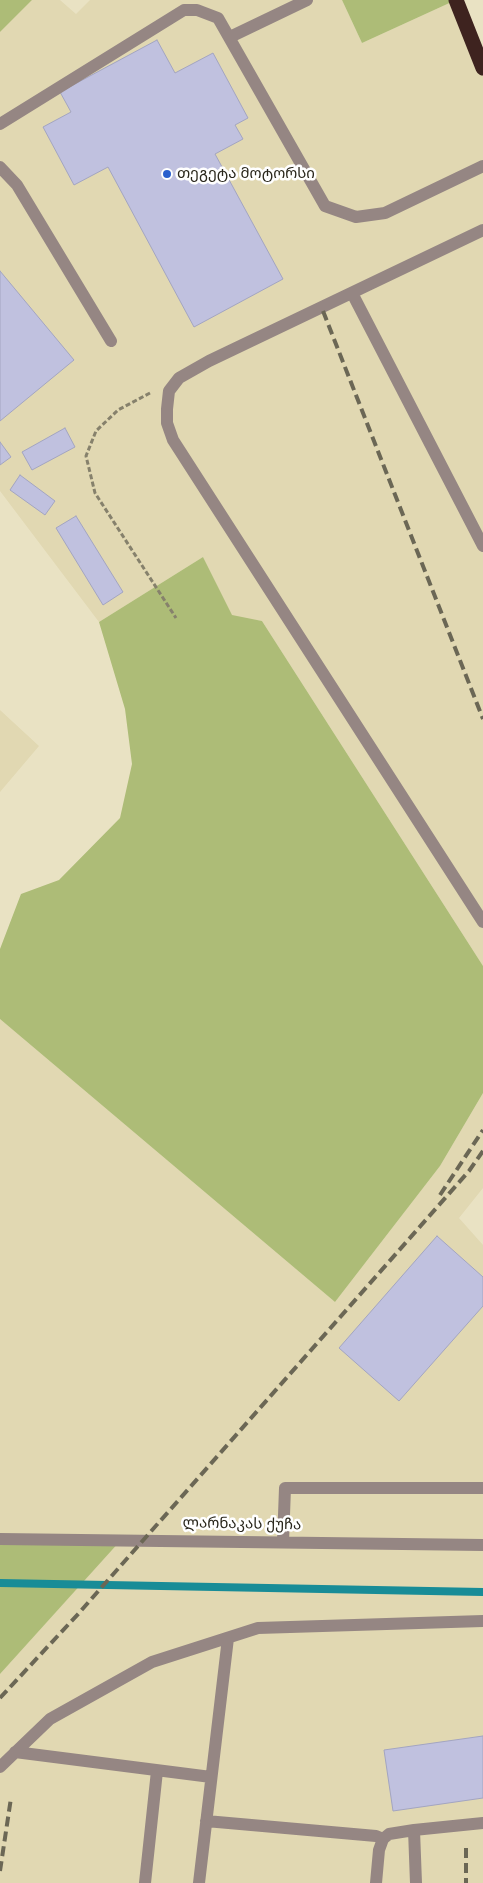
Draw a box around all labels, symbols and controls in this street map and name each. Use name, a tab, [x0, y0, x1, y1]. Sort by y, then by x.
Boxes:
place label: თეგეტა მოტორსი	[177, 165, 315, 183]
marker: თეგეტა მოტორსი	[161, 168, 173, 180]
street label: ლარნაკას ქუჩა	[183, 1514, 301, 1534]

